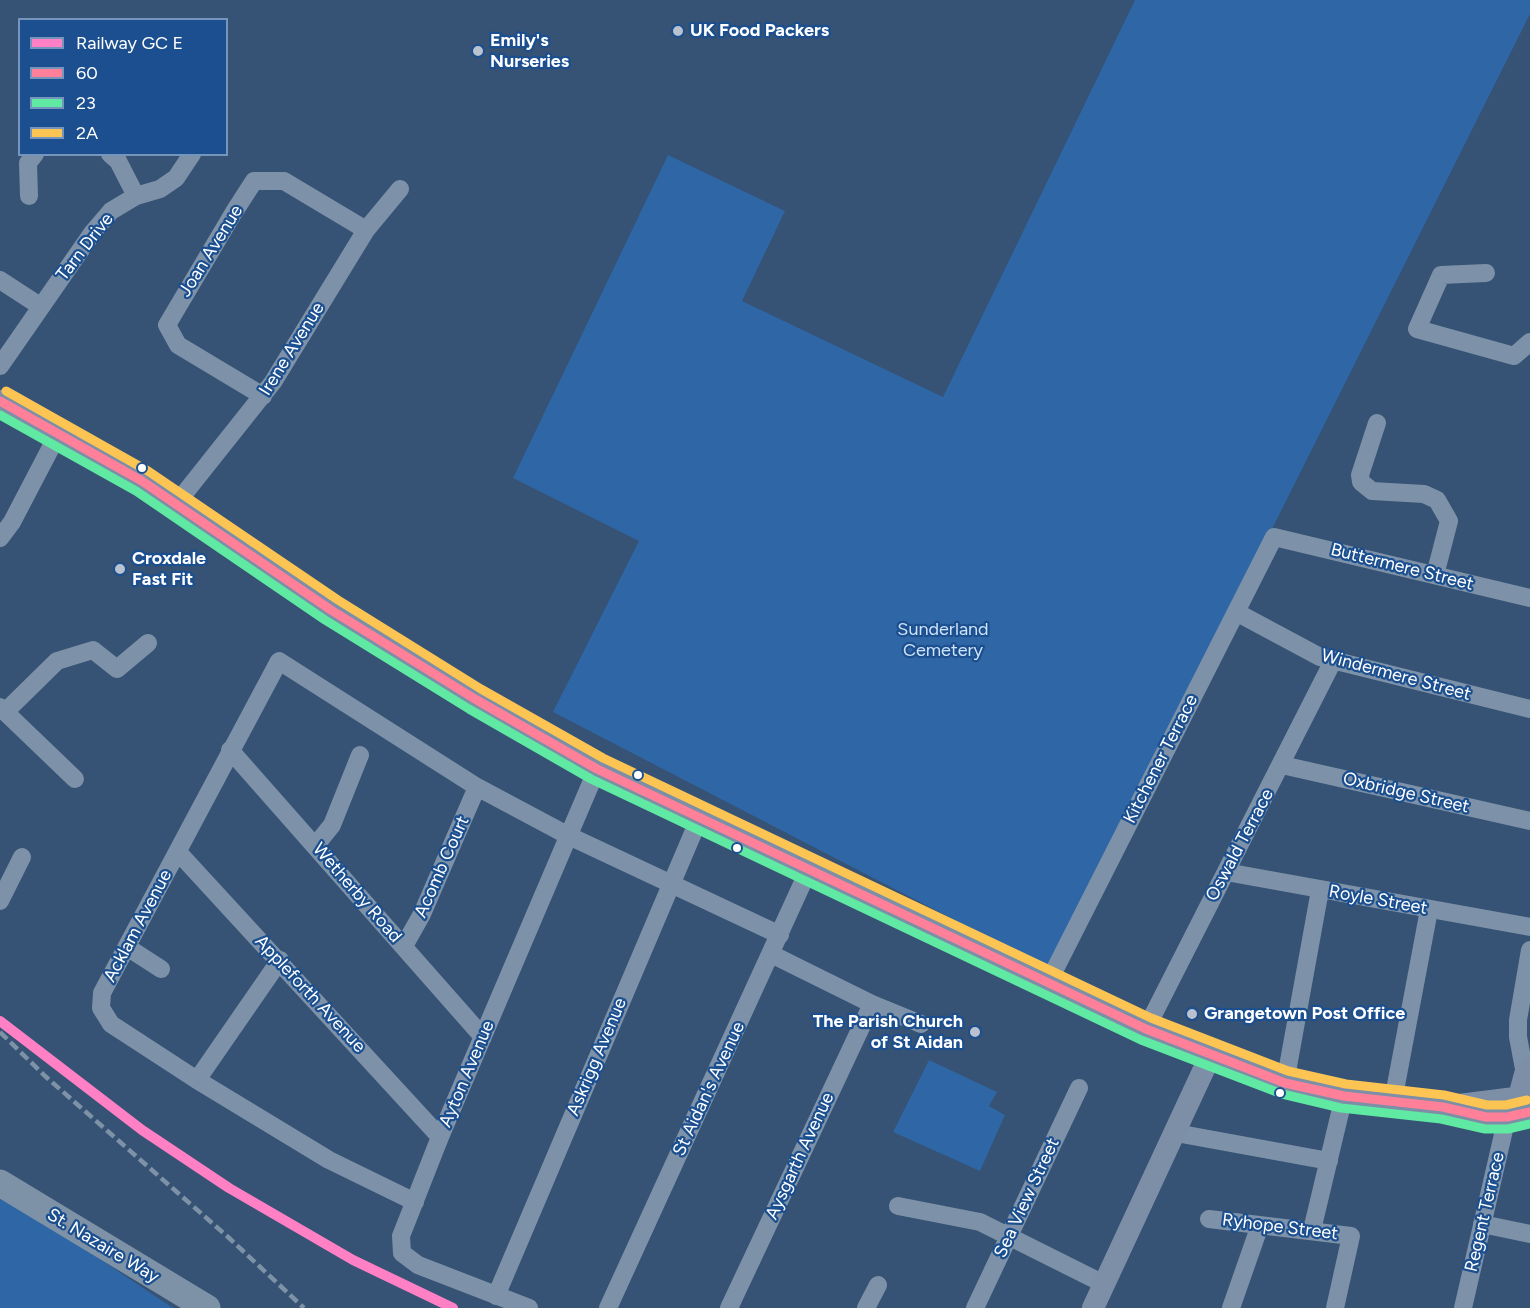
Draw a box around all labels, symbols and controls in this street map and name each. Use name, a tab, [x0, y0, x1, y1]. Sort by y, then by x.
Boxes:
legend	[18, 18, 228, 156]
place label: UK Food Packers	[690, 20, 829, 42]
marker: UK Food Packers	[671, 24, 685, 38]
place label: Emily's Nurseries	[490, 30, 569, 72]
text: Railway GC E	[76, 32, 183, 54]
marker: Emily's Nurseries	[471, 44, 485, 58]
text: 60	[76, 62, 98, 84]
text: 23	[76, 92, 96, 114]
text: 2A	[76, 122, 98, 144]
street label: Joan Avenue	[174, 201, 248, 301]
street label: Tarn Drive	[52, 209, 118, 285]
street label: Irene Avenue	[255, 298, 329, 400]
unlabelled marker	[136, 462, 148, 474]
street label: Buttermere Street	[1328, 539, 1476, 595]
place label: Croxdale Fast Fit	[132, 548, 206, 590]
marker: Croxdale Fast Fit	[113, 562, 127, 576]
park label: Sunderland Cemetery	[897, 619, 989, 662]
street label: Windermere Street	[1319, 645, 1473, 705]
street label: Kitchener Terrace	[1119, 691, 1203, 827]
street label: Oxbridge Street	[1341, 768, 1471, 818]
unlabelled marker	[632, 769, 644, 781]
street label: Oswald Terrace	[1201, 785, 1279, 905]
street label: Acomb Court	[410, 813, 474, 921]
street label: Wetherby Road	[308, 839, 406, 947]
unlabelled marker	[731, 842, 743, 854]
street label: Acklam Avenue	[99, 866, 177, 986]
street label: Royle Street	[1327, 881, 1429, 919]
street label: Appleforth Avenue	[250, 931, 370, 1057]
street label: Askrigg Avenue	[562, 995, 632, 1119]
place label: Grangetown Post Office	[1204, 1003, 1405, 1025]
marker: Grangetown Post Office	[1185, 1007, 1199, 1021]
place label: The Parish Church of St Aidan	[813, 1011, 963, 1054]
street label: Ayton Avenue	[435, 1017, 499, 1131]
street label: St Aidan's Avenue	[668, 1018, 750, 1160]
marker: The Parish Church of St Aidan	[968, 1025, 982, 1039]
unlabelled marker	[1274, 1087, 1286, 1099]
street label: Aysgarth Avenue	[761, 1089, 839, 1223]
street label: Sea View Street	[990, 1135, 1064, 1261]
street label: Regent Terrace	[1461, 1150, 1509, 1274]
street label: St. Nazaire Way	[43, 1204, 163, 1288]
street label: Ryhope Street	[1221, 1209, 1339, 1245]

